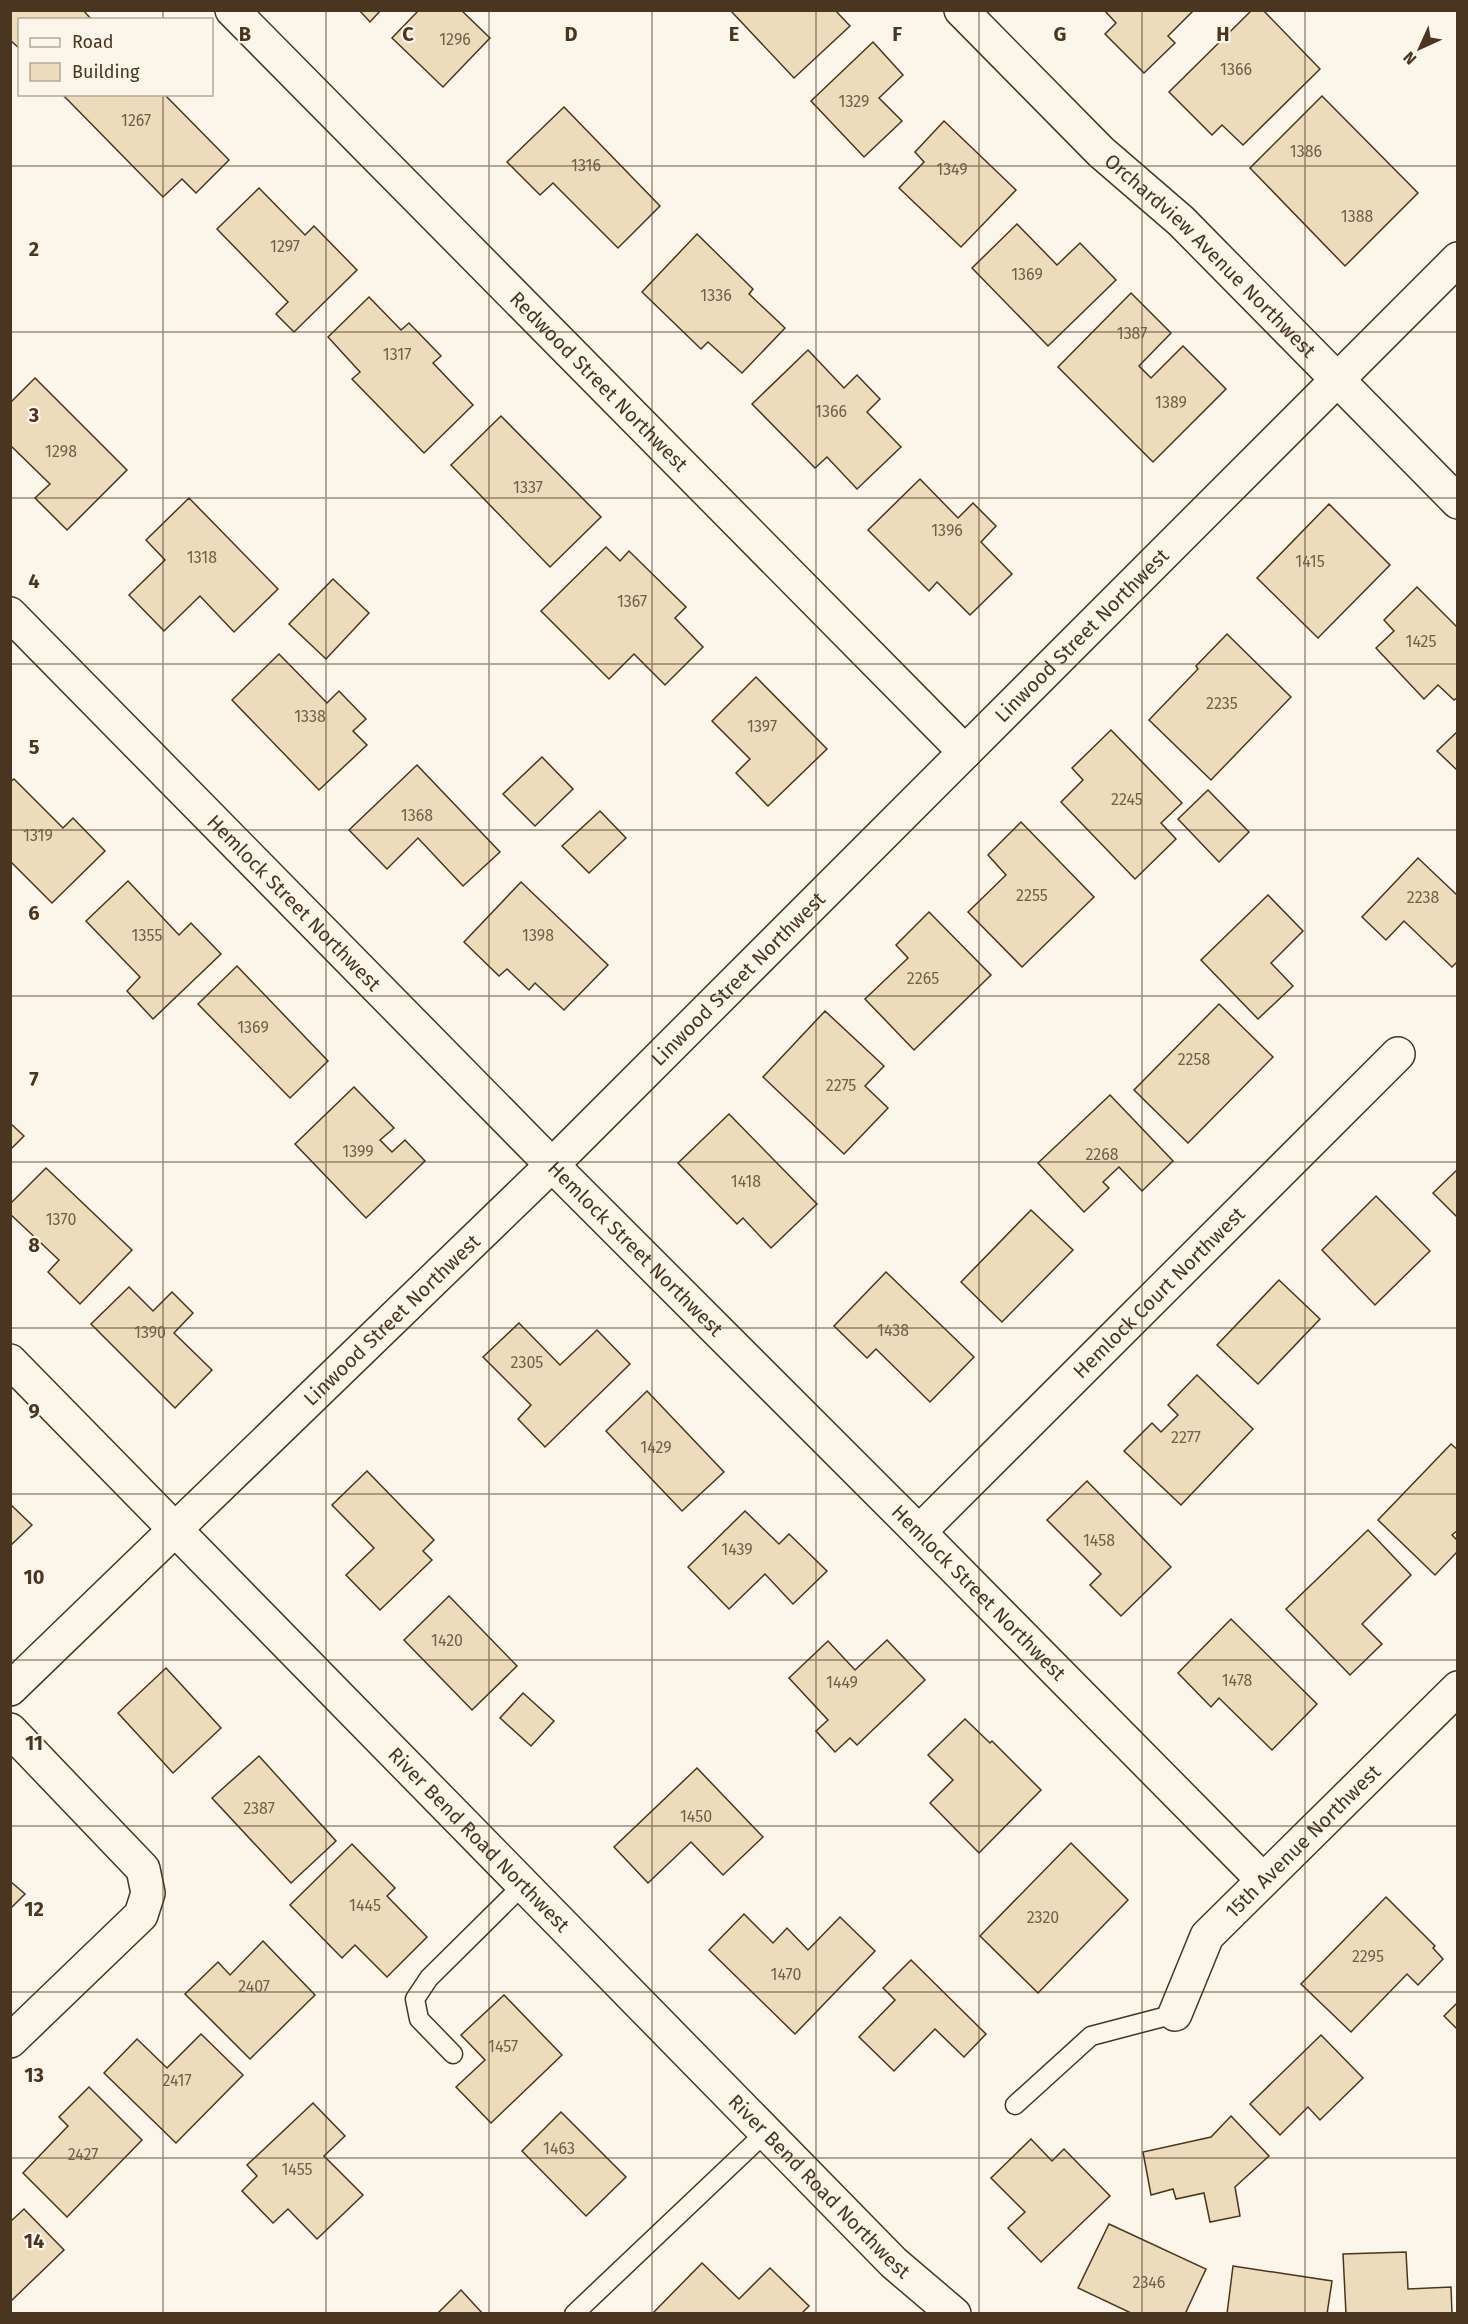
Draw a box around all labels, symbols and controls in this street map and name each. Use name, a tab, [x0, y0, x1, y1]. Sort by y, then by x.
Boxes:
legend	[18, 18, 213, 96]
north arrow	[1390, 18, 1450, 78]
text: B	[239, 22, 251, 46]
text: C	[402, 22, 414, 46]
text: D	[564, 22, 578, 46]
text: E	[729, 22, 739, 46]
text: F	[892, 22, 902, 46]
text: G	[1054, 22, 1066, 46]
text: H	[1216, 22, 1230, 46]
house number: 1296	[439, 30, 471, 49]
text: Road	[72, 31, 114, 53]
text: N	[1399, 48, 1420, 69]
house number: 1366	[1220, 60, 1252, 79]
text: Building	[72, 61, 140, 83]
house number: 1329	[839, 92, 869, 111]
house number: 1267	[121, 111, 151, 130]
house number: 1386	[1290, 142, 1322, 161]
street label: Orchardview Avenue Northwest	[1100, 149, 1321, 363]
house number: 1316	[571, 156, 601, 175]
house number: 1349	[936, 160, 968, 179]
house number: 1388	[1341, 207, 1373, 226]
text: 2	[29, 237, 39, 261]
house number: 1297	[270, 237, 300, 256]
house number: 1369	[1011, 265, 1043, 284]
street label: Redwood Street Northwest	[505, 286, 693, 477]
house number: 1336	[700, 286, 732, 305]
house number: 1387	[1117, 324, 1147, 343]
house number: 1317	[383, 345, 411, 364]
house number: 1389	[1155, 393, 1187, 412]
house number: 1366	[815, 402, 847, 421]
text: 3	[28, 403, 39, 427]
house number: 1298	[45, 442, 77, 461]
house number: 1337	[513, 478, 543, 497]
house number: 1396	[931, 521, 963, 540]
street label: Linwood Street Northwest	[990, 543, 1174, 727]
house number: 1318	[187, 548, 217, 567]
house number: 1415	[1295, 552, 1325, 571]
text: 4	[28, 569, 40, 593]
house number: 1367	[617, 592, 647, 611]
house number: 1425	[1405, 632, 1437, 651]
house number: 2235	[1206, 694, 1238, 713]
house number: 1338	[294, 707, 326, 726]
house number: 1397	[747, 717, 777, 736]
text: 5	[29, 735, 40, 759]
house number: 2245	[1111, 790, 1143, 809]
house number: 1368	[401, 806, 433, 825]
street label: Hemlock Street Northwest	[202, 810, 386, 996]
house number: 1319	[23, 826, 53, 845]
house number: 2255	[1016, 886, 1048, 905]
street label: Linwood Street Northwest	[646, 887, 830, 1071]
house number: 2238	[1407, 888, 1439, 907]
text: 6	[28, 901, 40, 925]
house number: 1355	[132, 926, 162, 945]
house number: 1398	[522, 926, 554, 945]
house number: 2265	[907, 969, 939, 988]
house number: 1369	[237, 1018, 269, 1037]
house number: 2258	[1178, 1050, 1211, 1069]
text: 7	[29, 1067, 39, 1091]
house number: 2275	[826, 1076, 856, 1095]
house number: 1399	[342, 1142, 374, 1161]
house number: 2268	[1085, 1145, 1119, 1164]
street label: Hemlock Street Northwest	[543, 1156, 729, 1342]
house number: 1418	[731, 1172, 761, 1191]
street label: Hemlock Court Northwest	[1068, 1201, 1250, 1383]
house number: 1370	[46, 1210, 76, 1229]
street label: Linwood Street Northwest	[299, 1229, 485, 1411]
text: 8	[28, 1233, 40, 1257]
house number: 1438	[877, 1321, 909, 1340]
house number: 1390	[134, 1323, 166, 1342]
house number: 2305	[511, 1353, 543, 1372]
text: 9	[28, 1399, 40, 1423]
house number: 2277	[1171, 1428, 1201, 1447]
house number: 1429	[640, 1438, 672, 1457]
street label: Hemlock Street Northwest	[887, 1500, 1071, 1686]
house number: 1458	[1083, 1531, 1115, 1550]
house number: 1439	[721, 1540, 753, 1559]
text: 10	[24, 1565, 44, 1589]
house number: 1420	[431, 1631, 463, 1650]
house number: 1478	[1222, 1671, 1253, 1690]
house number: 1449	[826, 1673, 858, 1692]
text: 11	[25, 1731, 43, 1755]
street label: River Bend Road Northwest	[383, 1742, 575, 1937]
street label: 15th Avenue Northwest	[1220, 1759, 1386, 1923]
house number: 2387	[243, 1799, 275, 1818]
house number: 1450	[680, 1807, 712, 1826]
house number: 1445	[349, 1896, 381, 1915]
text: 12	[24, 1897, 44, 1921]
house number: 2320	[1027, 1908, 1059, 1927]
house number: 2295	[1352, 1947, 1384, 1966]
house number: 1470	[771, 1965, 802, 1984]
house number: 2407	[238, 1977, 270, 1996]
house number: 1457	[488, 2037, 518, 2056]
text: 13	[24, 2063, 44, 2087]
house number: 2417	[162, 2071, 192, 2090]
street label: River Bend Road Northwest	[723, 2089, 916, 2284]
house number: 1463	[543, 2139, 575, 2158]
house number: 2427	[68, 2145, 98, 2164]
house number: 1455	[281, 2160, 313, 2179]
text: 14	[24, 2229, 44, 2253]
house number: 2346	[1133, 2273, 1165, 2292]

